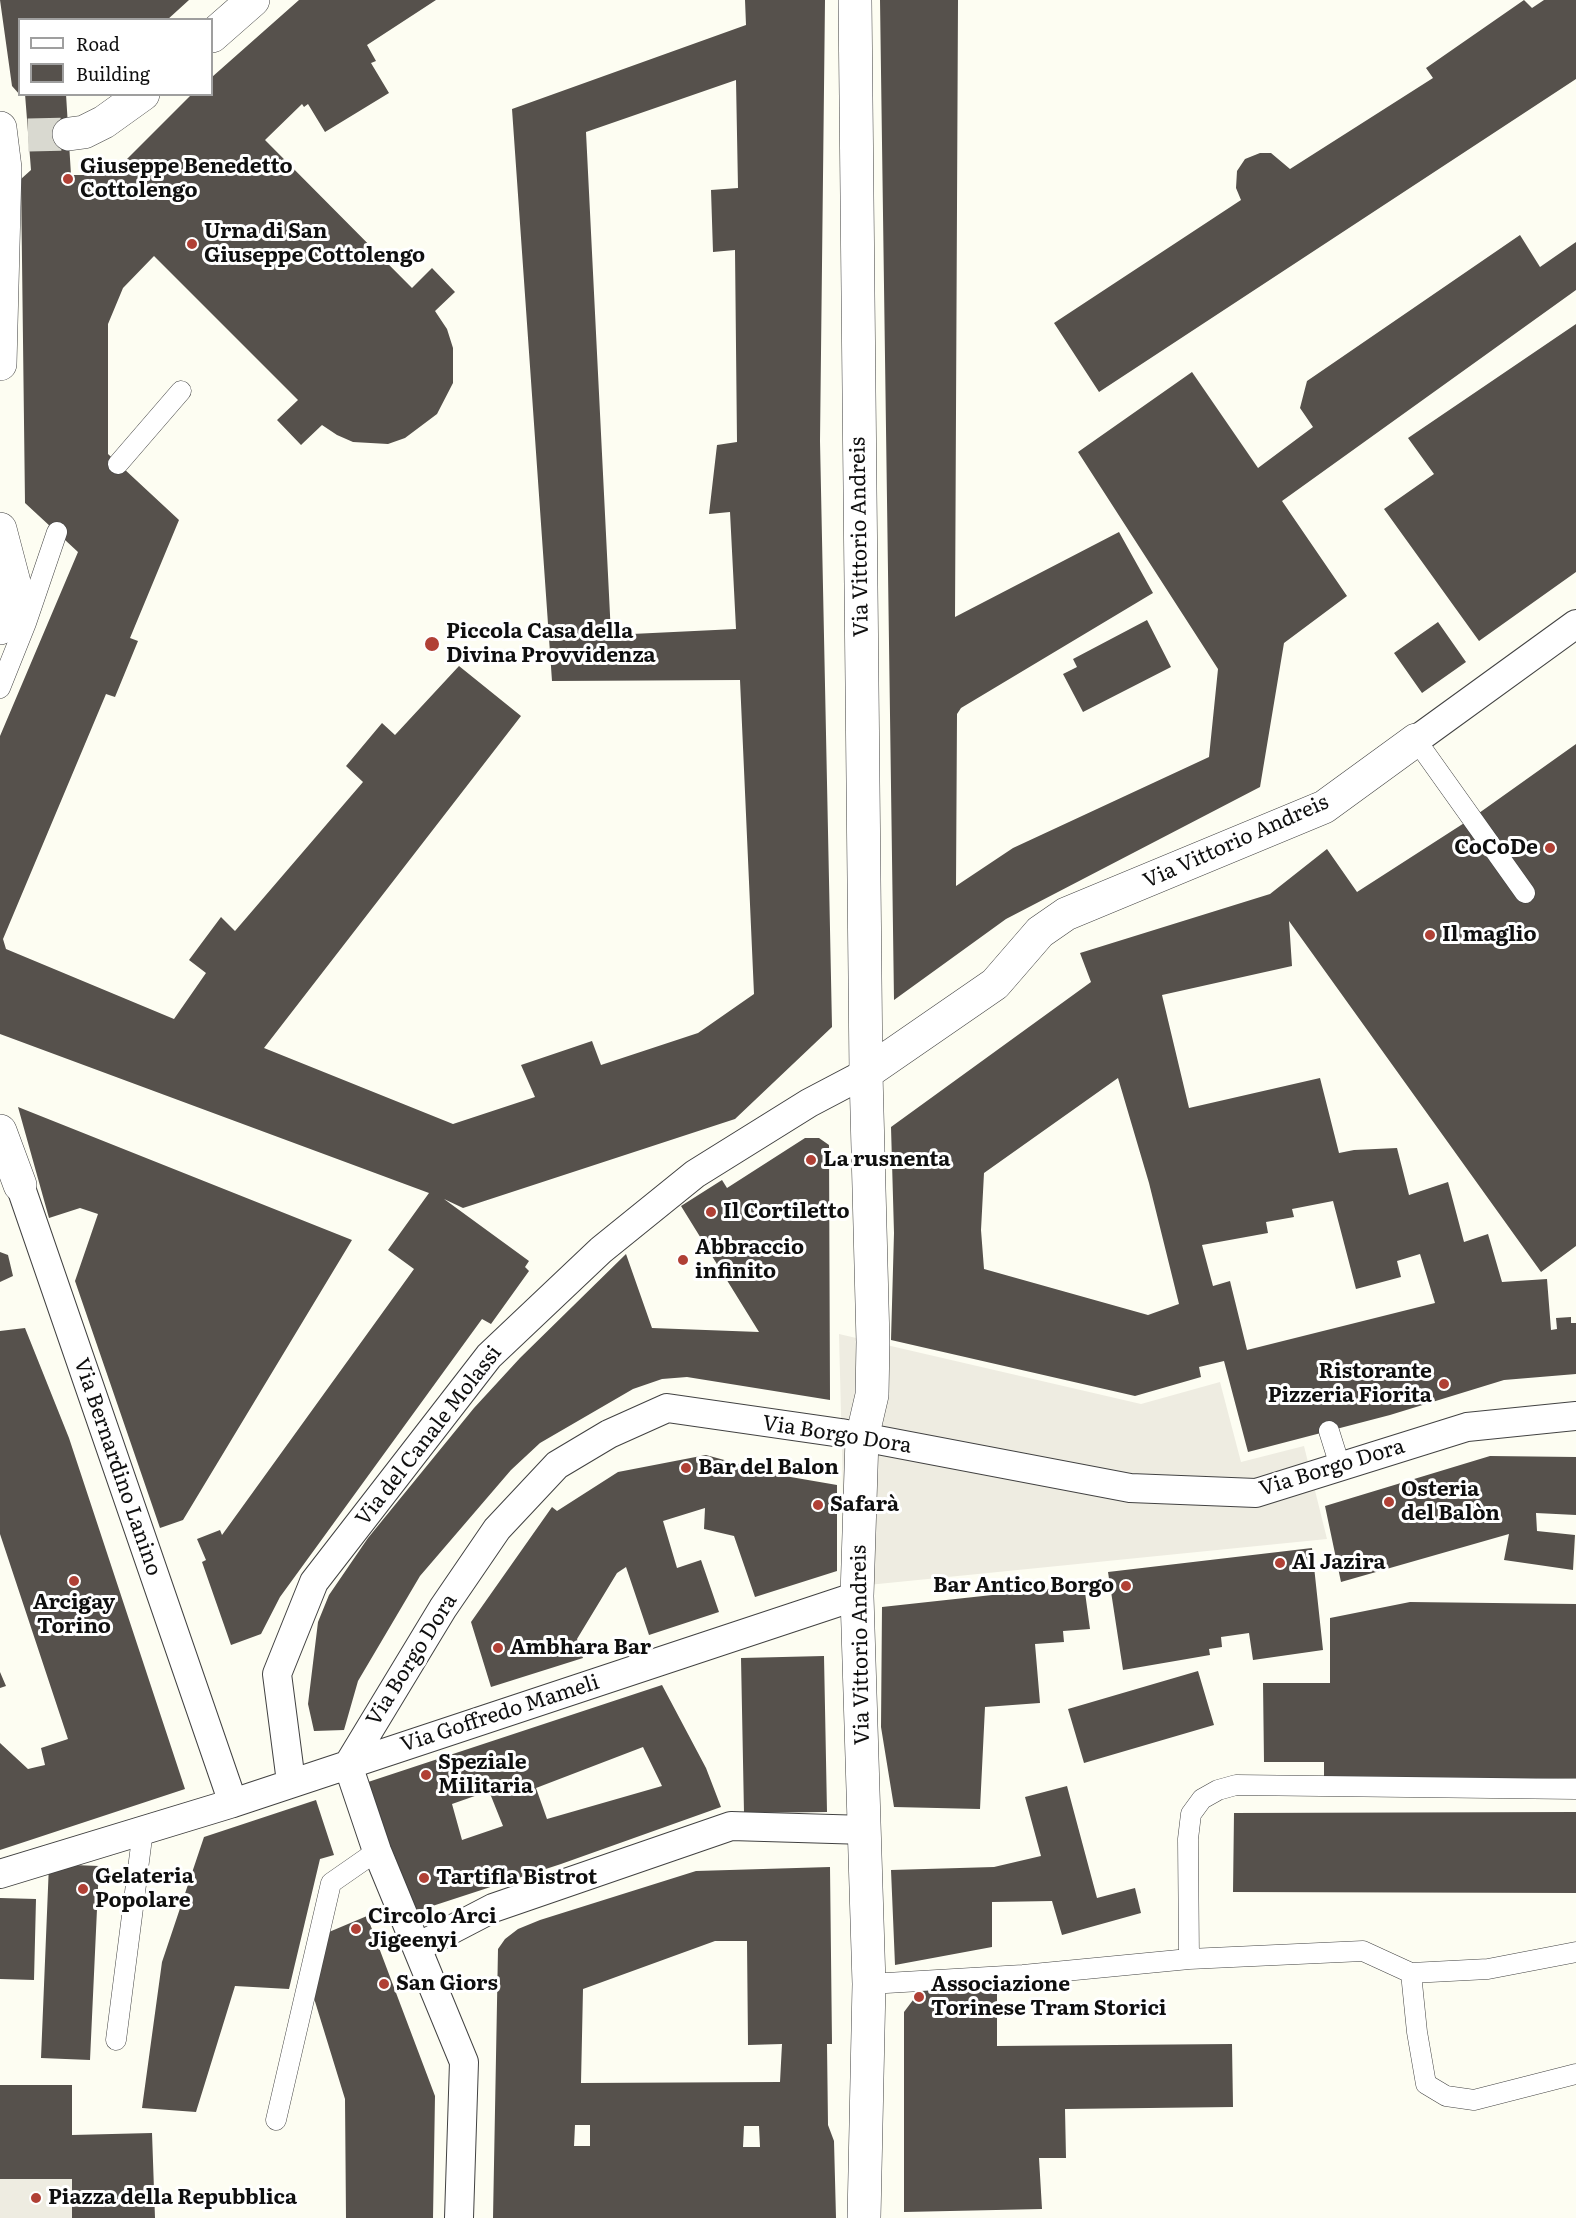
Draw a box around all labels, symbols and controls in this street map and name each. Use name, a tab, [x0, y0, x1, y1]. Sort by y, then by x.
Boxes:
legend	[18, 18, 213, 96]
text: Road	[76, 30, 120, 57]
text: Building	[76, 60, 150, 87]
place label: Giuseppe Benedetto Cottolengo	[80, 154, 293, 204]
marker: Giuseppe Benedetto Cottolengo	[61, 172, 75, 186]
place label: Urna di San Giuseppe Cottolengo	[204, 219, 425, 269]
marker: Urna di San Giuseppe Cottolengo	[185, 237, 199, 251]
street label: Via Vittorio Andreis	[846, 437, 874, 637]
place label: Piccola Casa della Divina Provvidenza	[446, 619, 656, 669]
marker: Piccola Casa della Divina Provvidenza	[423, 635, 441, 653]
street label: Via Vittorio Andreis	[1139, 790, 1333, 894]
place label: CoCoDe	[1454, 835, 1538, 861]
marker: CoCoDe	[1543, 841, 1557, 855]
place label: Il maglio	[1442, 922, 1536, 948]
marker: Il maglio	[1423, 928, 1437, 942]
place label: La rusnenta	[823, 1147, 950, 1173]
marker: La rusnenta	[804, 1153, 818, 1167]
place label: Il Cortiletto	[723, 1199, 850, 1225]
marker: Il Cortiletto	[704, 1205, 718, 1219]
place label: Abbraccio infinito	[695, 1235, 804, 1285]
marker: Abbraccio infinito	[676, 1253, 690, 1267]
street label: Via del Canale Molassi	[351, 1341, 507, 1531]
street label: Via Bernardino Lanino	[68, 1355, 166, 1579]
place label: Ristorante Pizzeria Fiorita	[1268, 1359, 1432, 1409]
marker: Ristorante Pizzeria Fiorita	[1437, 1377, 1451, 1391]
street label: Via Borgo Dora	[761, 1411, 913, 1459]
street label: Via Borgo Dora	[1256, 1434, 1408, 1502]
place label: Bar del Balon	[698, 1455, 839, 1481]
marker: Bar del Balon	[679, 1461, 693, 1475]
place label: Osteria del Balòn	[1401, 1477, 1500, 1527]
place label: Safarà	[830, 1492, 899, 1518]
marker: Osteria del Balòn	[1382, 1495, 1396, 1509]
marker: Safarà	[811, 1498, 825, 1512]
street label: Via Vittorio Andreis	[847, 1545, 875, 1745]
place label: Al Jazira	[1292, 1550, 1386, 1576]
marker: Al Jazira	[1273, 1556, 1287, 1570]
place label: Bar Antico Borgo	[933, 1573, 1114, 1599]
marker: Arcigay Torino	[67, 1574, 81, 1588]
marker: Bar Antico Borgo	[1119, 1579, 1133, 1593]
street label: Via Borgo Dora	[361, 1589, 463, 1731]
place label: Arcigay Torino	[33, 1590, 115, 1640]
place label: Ambhara Bar	[510, 1635, 651, 1661]
marker: Ambhara Bar	[491, 1641, 505, 1655]
street label: Via Goffredo Mameli	[398, 1670, 602, 1758]
place label: Speziale Militaria	[438, 1750, 533, 1800]
marker: Speziale Militaria	[419, 1768, 433, 1782]
place label: Gelateria Popolare	[95, 1864, 194, 1914]
place label: Tartifla Bistrot	[436, 1865, 597, 1891]
marker: Tartifla Bistrot	[417, 1871, 431, 1885]
marker: Gelateria Popolare	[76, 1882, 90, 1896]
place label: Circolo Arci Jigeenyi	[368, 1904, 497, 1954]
marker: Circolo Arci Jigeenyi	[349, 1922, 363, 1936]
place label: San Giors	[396, 1971, 498, 1997]
place label: Associazione Torinese Tram Storici	[931, 1972, 1167, 2022]
marker: San Giors	[377, 1977, 391, 1991]
marker: Associazione Torinese Tram Storici	[912, 1990, 926, 2004]
place label: Piazza della Repubblica	[48, 2185, 297, 2211]
marker: Piazza della Repubblica	[29, 2191, 43, 2205]

